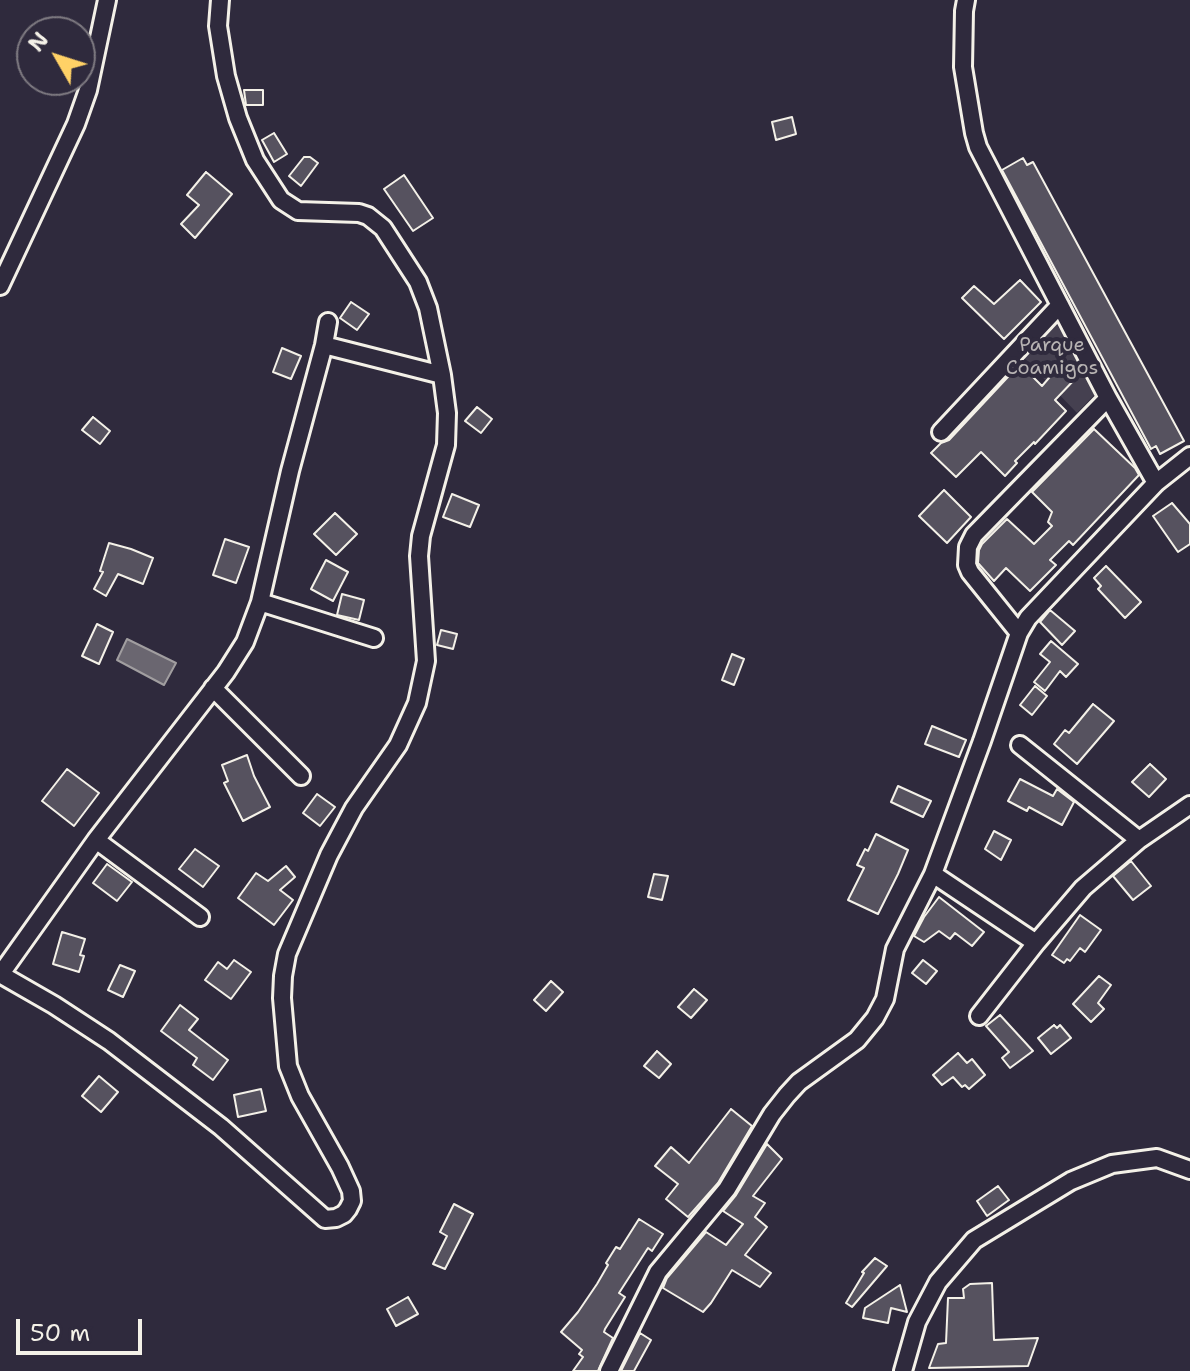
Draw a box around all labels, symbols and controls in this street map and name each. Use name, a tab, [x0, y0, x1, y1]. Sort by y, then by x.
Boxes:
north arrow	[16, 16, 96, 96]
text: N	[22, 26, 55, 58]
park label: Parque Coamigos	[1006, 334, 1098, 381]
scale bar	[20, 1303, 146, 1353]
text: 50 m	[30, 1317, 90, 1349]

